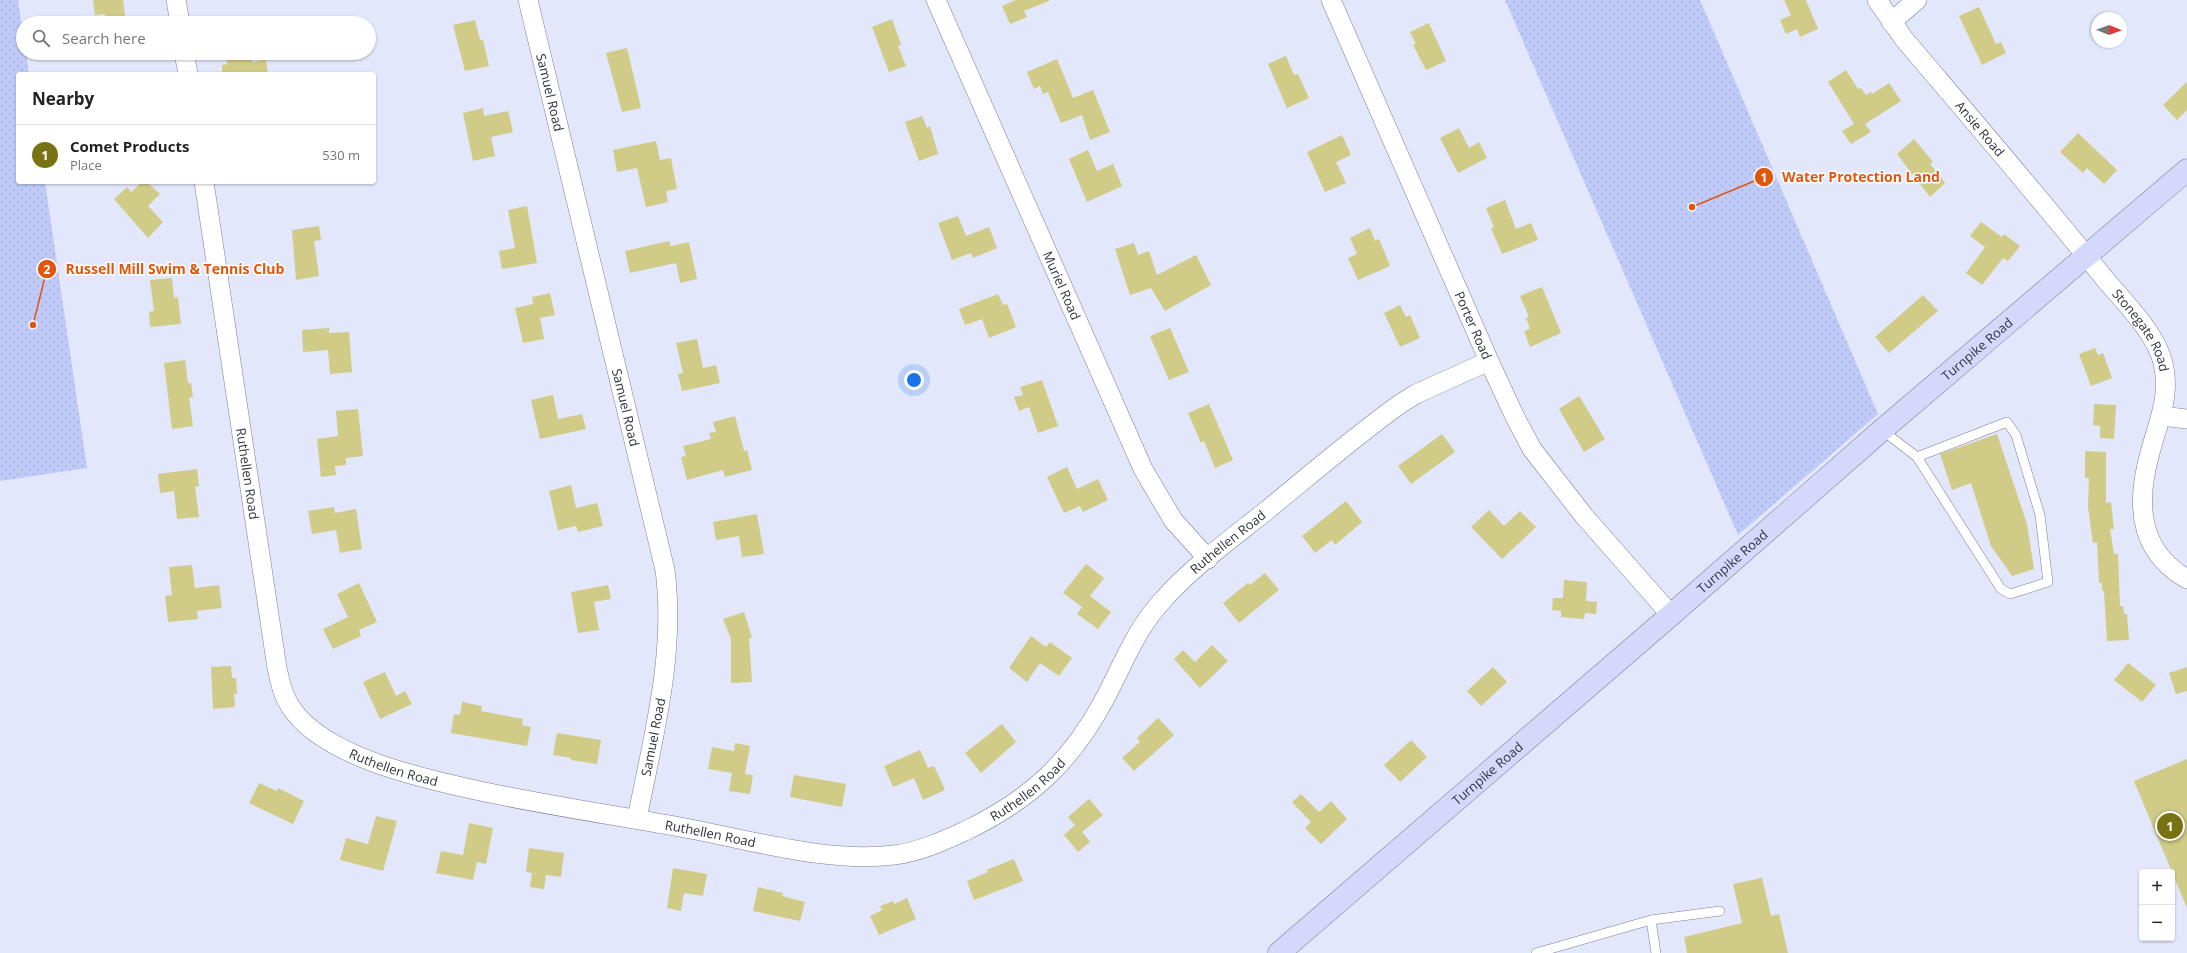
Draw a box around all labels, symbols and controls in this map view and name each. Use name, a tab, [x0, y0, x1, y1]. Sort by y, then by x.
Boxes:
north arrow	[2091, 12, 2127, 48]
search box	[16, 16, 376, 60]
icon: search	[30, 27, 52, 49]
text: Search here	[62, 28, 146, 48]
street label: Samuel Road	[532, 52, 568, 133]
text: Nearby	[32, 87, 94, 110]
street label: Ansie Road	[1951, 97, 2009, 160]
text: Comet Products	[70, 136, 189, 156]
text: 1	[41, 146, 49, 164]
text: 530 m	[322, 146, 360, 164]
text: Place	[70, 156, 102, 174]
callout: Water Protection Land	[1754, 164, 1948, 190]
text: Water Protection Land	[1782, 167, 1940, 186]
text: 1	[1761, 169, 1767, 186]
street label: Muriel Road	[1039, 248, 1085, 323]
callout: Russell Mill Swim & Tennis Club	[37, 256, 292, 282]
text: Russell Mill Swim & Tennis Club	[66, 259, 285, 278]
text: 2	[44, 261, 51, 278]
street label: Stonegate Road	[2108, 285, 2174, 373]
street label: Porter Road	[1451, 288, 1496, 362]
street label: Turnpike Road	[1938, 314, 2016, 385]
street label: Samuel Road	[608, 367, 644, 448]
your location	[904, 370, 924, 390]
street label: Ruthellen Road	[232, 427, 264, 521]
street label: Ruthellen Road	[1186, 506, 1269, 578]
street label: Turnpike Road	[1693, 525, 1771, 597]
street label: Samuel Road	[637, 696, 669, 778]
street label: Turnpike Road	[1448, 738, 1527, 809]
street label: Ruthellen Road	[346, 744, 440, 790]
street label: Ruthellen Road	[986, 754, 1069, 825]
pin: 1	[2157, 811, 2183, 841]
street label: Ruthellen Road	[664, 816, 758, 851]
map controls	[2139, 869, 2175, 941]
button: +	[2139, 869, 2175, 905]
button: −	[2139, 905, 2175, 941]

